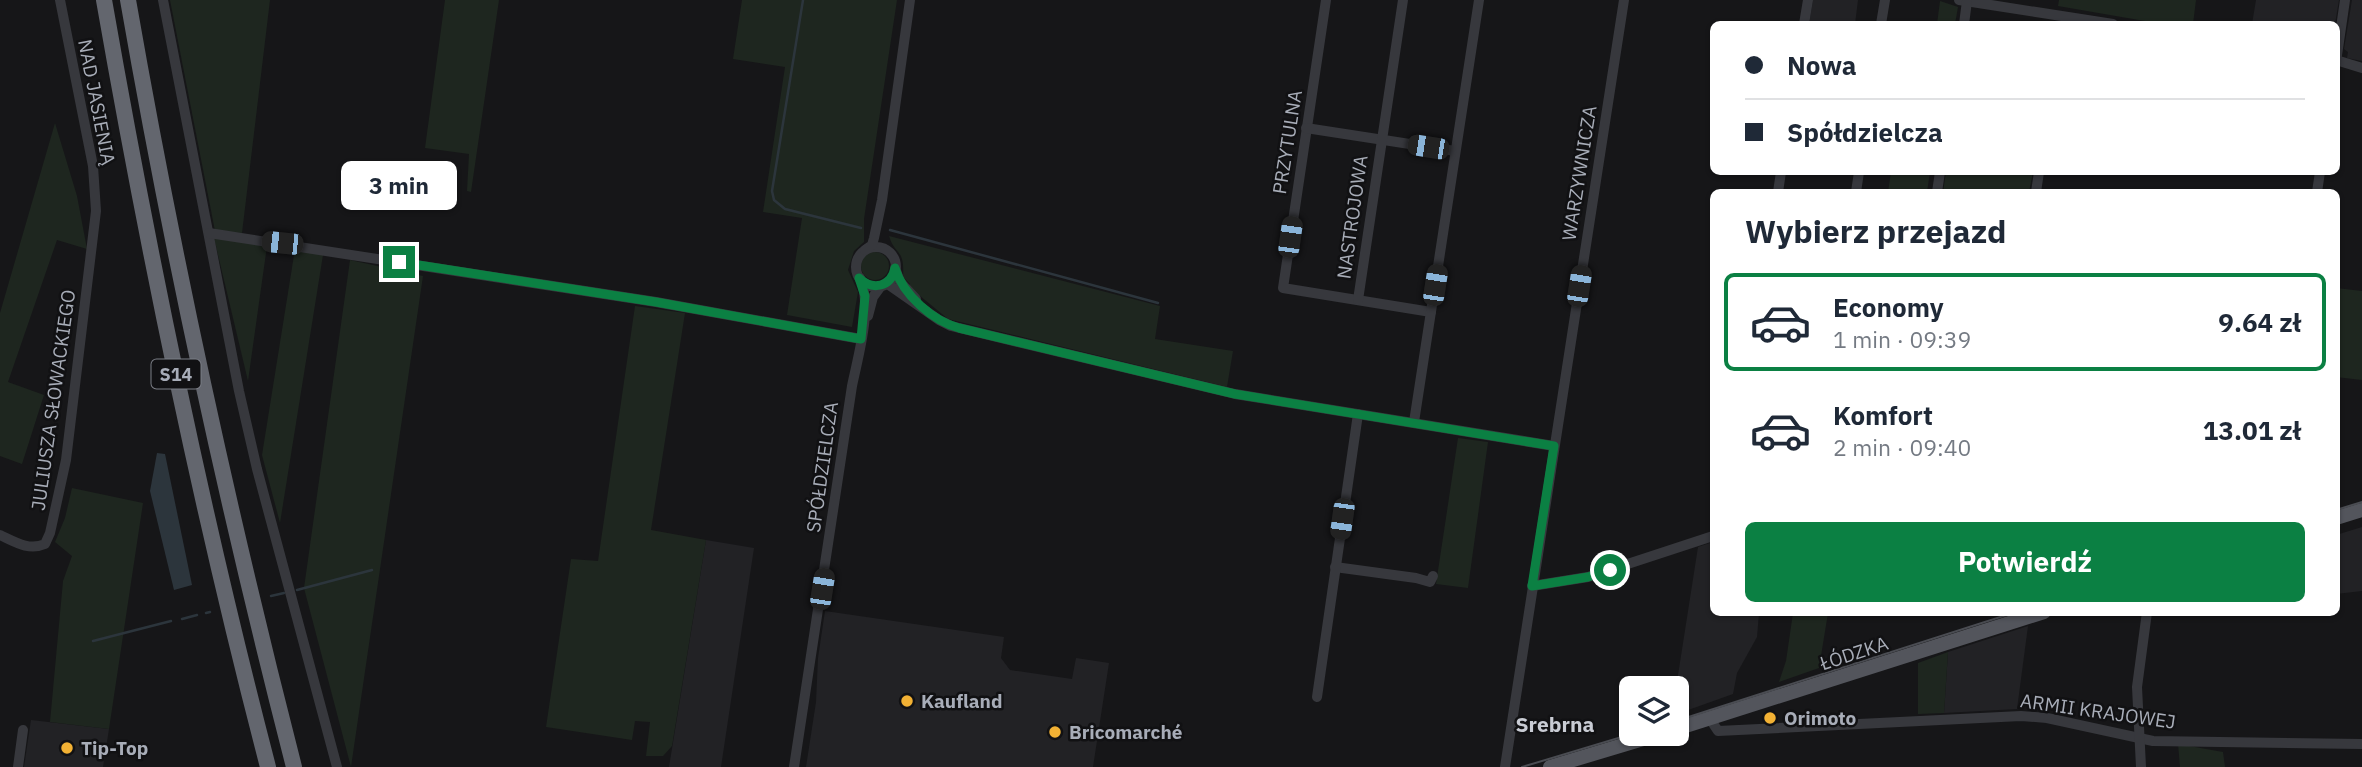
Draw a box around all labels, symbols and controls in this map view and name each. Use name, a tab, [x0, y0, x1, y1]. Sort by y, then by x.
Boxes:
street label: NAD JASIENIĄ	[73, 37, 121, 168]
text: Nowa	[1787, 48, 1857, 82]
street label: PRZYTULNA	[1267, 88, 1307, 196]
street label: WARZYWNICZA	[1556, 104, 1602, 242]
text: Spółdzielcza	[1787, 115, 1943, 149]
car	[1406, 133, 1451, 161]
street label: NASTROJOWA	[1331, 154, 1373, 280]
callout: 3 min	[341, 160, 457, 210]
text: 3 min	[369, 170, 429, 200]
text: Wybierz przejazd	[1745, 210, 2007, 252]
car	[1277, 215, 1304, 259]
car	[261, 230, 304, 256]
route end	[383, 246, 415, 278]
car	[1422, 263, 1449, 307]
car	[1566, 264, 1593, 308]
street label: JULIUSZA SŁOWACKIEGO	[26, 288, 80, 512]
text: Economy	[1833, 290, 1944, 324]
icon: car	[1749, 291, 1812, 354]
text: 9.64 zł	[2218, 305, 2301, 339]
text: 1 min · 09:39	[1833, 324, 1971, 354]
road number: S14	[152, 360, 200, 388]
text: Komfort	[1833, 398, 1933, 432]
icon: car	[1749, 399, 1812, 462]
street label: SPÓŁDZIELCZA	[801, 400, 843, 534]
text: 13.01 zł	[2203, 413, 2301, 447]
text: 2 min · 09:40	[1833, 432, 1971, 462]
car	[1329, 497, 1356, 541]
button: Potwierdź	[1745, 522, 2305, 602]
route start	[1594, 554, 1626, 586]
car	[809, 567, 836, 611]
street label: ŁÓDZKA	[1816, 631, 1891, 676]
map controls	[1619, 676, 1689, 746]
button: layers	[1619, 676, 1689, 746]
street label: ARMII KRAJOWEJ	[2019, 688, 2177, 734]
place label: Kaufland	[921, 689, 1002, 713]
marker: Kaufland	[899, 693, 915, 709]
place label: Orimoto	[1784, 706, 1856, 730]
district label: Srebrna	[1515, 710, 1595, 738]
marker: Orimoto	[1762, 710, 1778, 726]
place label: Bricomarché	[1069, 720, 1182, 744]
marker: Bricomarché	[1047, 724, 1063, 740]
place label: Tip-Top	[81, 736, 148, 760]
marker: Tip-Top	[59, 740, 75, 756]

